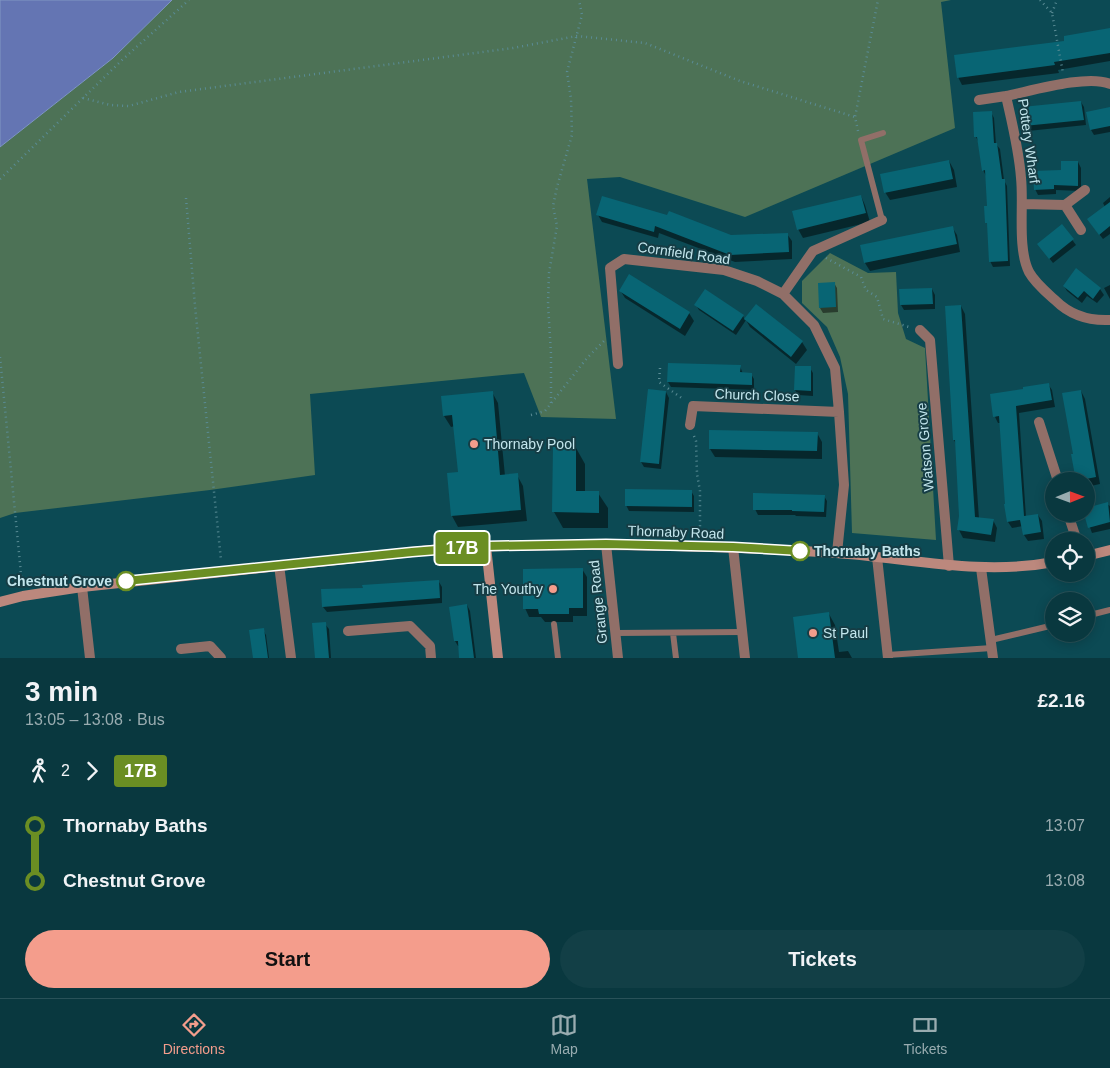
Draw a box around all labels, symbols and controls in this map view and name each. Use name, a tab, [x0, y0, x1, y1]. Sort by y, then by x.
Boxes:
street label: Pottery Wharf	[1015, 98, 1043, 185]
street label: Cornfield Road	[637, 239, 731, 267]
street label: Church Close	[714, 386, 800, 404]
street label: Watson Grove	[913, 402, 937, 492]
place label: Thornaby Pool	[484, 436, 575, 452]
marker: Thornaby Pool	[468, 438, 480, 450]
north arrow	[1045, 472, 1095, 522]
map controls	[1045, 472, 1095, 642]
street label: Thornaby Road	[627, 522, 725, 542]
line badge: 17B	[433, 532, 491, 564]
button: locate	[1045, 532, 1095, 582]
text: 17B	[445, 538, 479, 558]
marker: Thornaby Baths	[790, 541, 810, 561]
place label: Thornaby Baths	[814, 543, 921, 559]
street label: Grange Road	[586, 559, 610, 645]
marker: Chestnut Grove	[116, 571, 136, 591]
place label: Chestnut Grove	[7, 573, 112, 589]
place label: The Youthy	[473, 581, 543, 597]
marker: The Youthy	[547, 583, 559, 595]
button: layers	[1045, 592, 1095, 642]
place label: St Paul	[823, 625, 868, 641]
marker: St Paul	[807, 627, 819, 639]
text: 3 min	[25, 676, 98, 707]
text: £2.16	[1037, 690, 1085, 711]
text: 13:05 – 13:08 · Bus	[25, 711, 165, 728]
icon: walk	[25, 757, 53, 785]
icon: forward	[78, 757, 106, 785]
text: 17B	[124, 761, 157, 781]
text: 2	[61, 762, 70, 779]
text: Thornaby Baths	[63, 815, 208, 836]
text: 13:07	[1045, 817, 1085, 834]
text: Chestnut Grove	[63, 870, 206, 891]
text: 13:08	[1045, 872, 1085, 889]
button: Start	[25, 930, 550, 988]
button: Tickets	[560, 930, 1085, 988]
tab: Directions	[163, 1011, 225, 1057]
tab: Map	[550, 1011, 578, 1057]
tab: Tickets	[903, 1011, 947, 1057]

